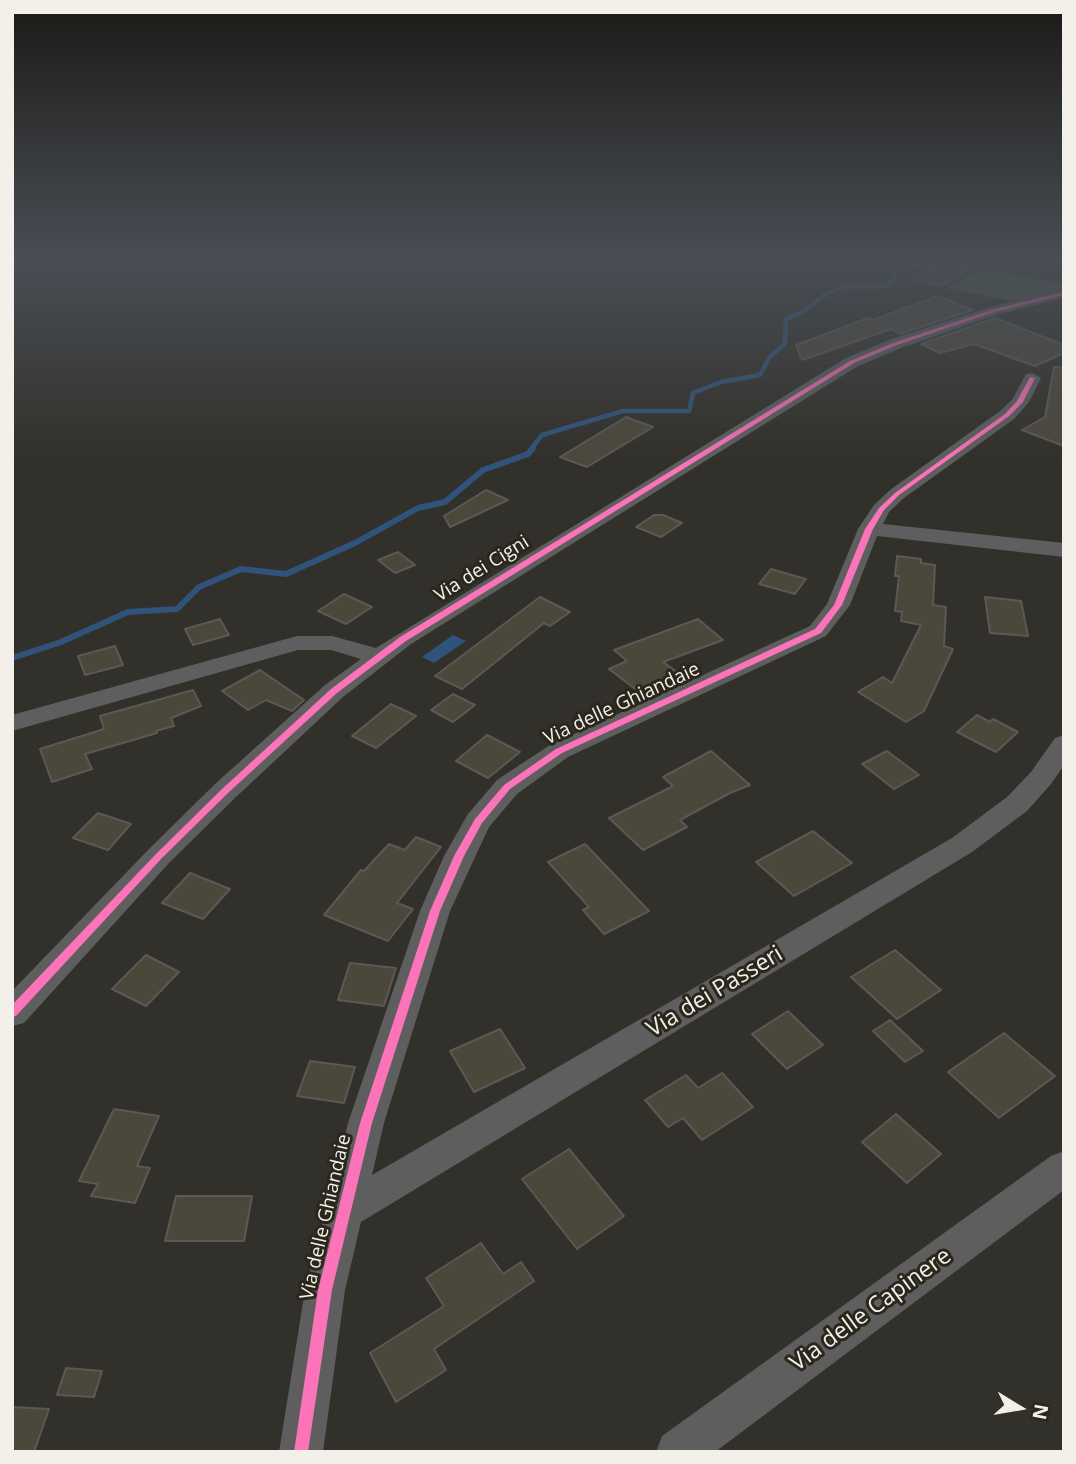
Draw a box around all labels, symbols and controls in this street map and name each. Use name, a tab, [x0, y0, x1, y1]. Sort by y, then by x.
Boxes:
street label: Via dei Cigni	[431, 531, 533, 607]
street label: Via delle Ghiandaie	[540, 658, 704, 750]
street label: Via dei Passeri	[642, 941, 788, 1043]
street label: Via delle Ghiandaie	[296, 1132, 356, 1302]
street label: Via delle Capinere	[785, 1242, 957, 1378]
north arrow	[985, 1373, 1055, 1443]
text: N	[1026, 1402, 1055, 1422]

